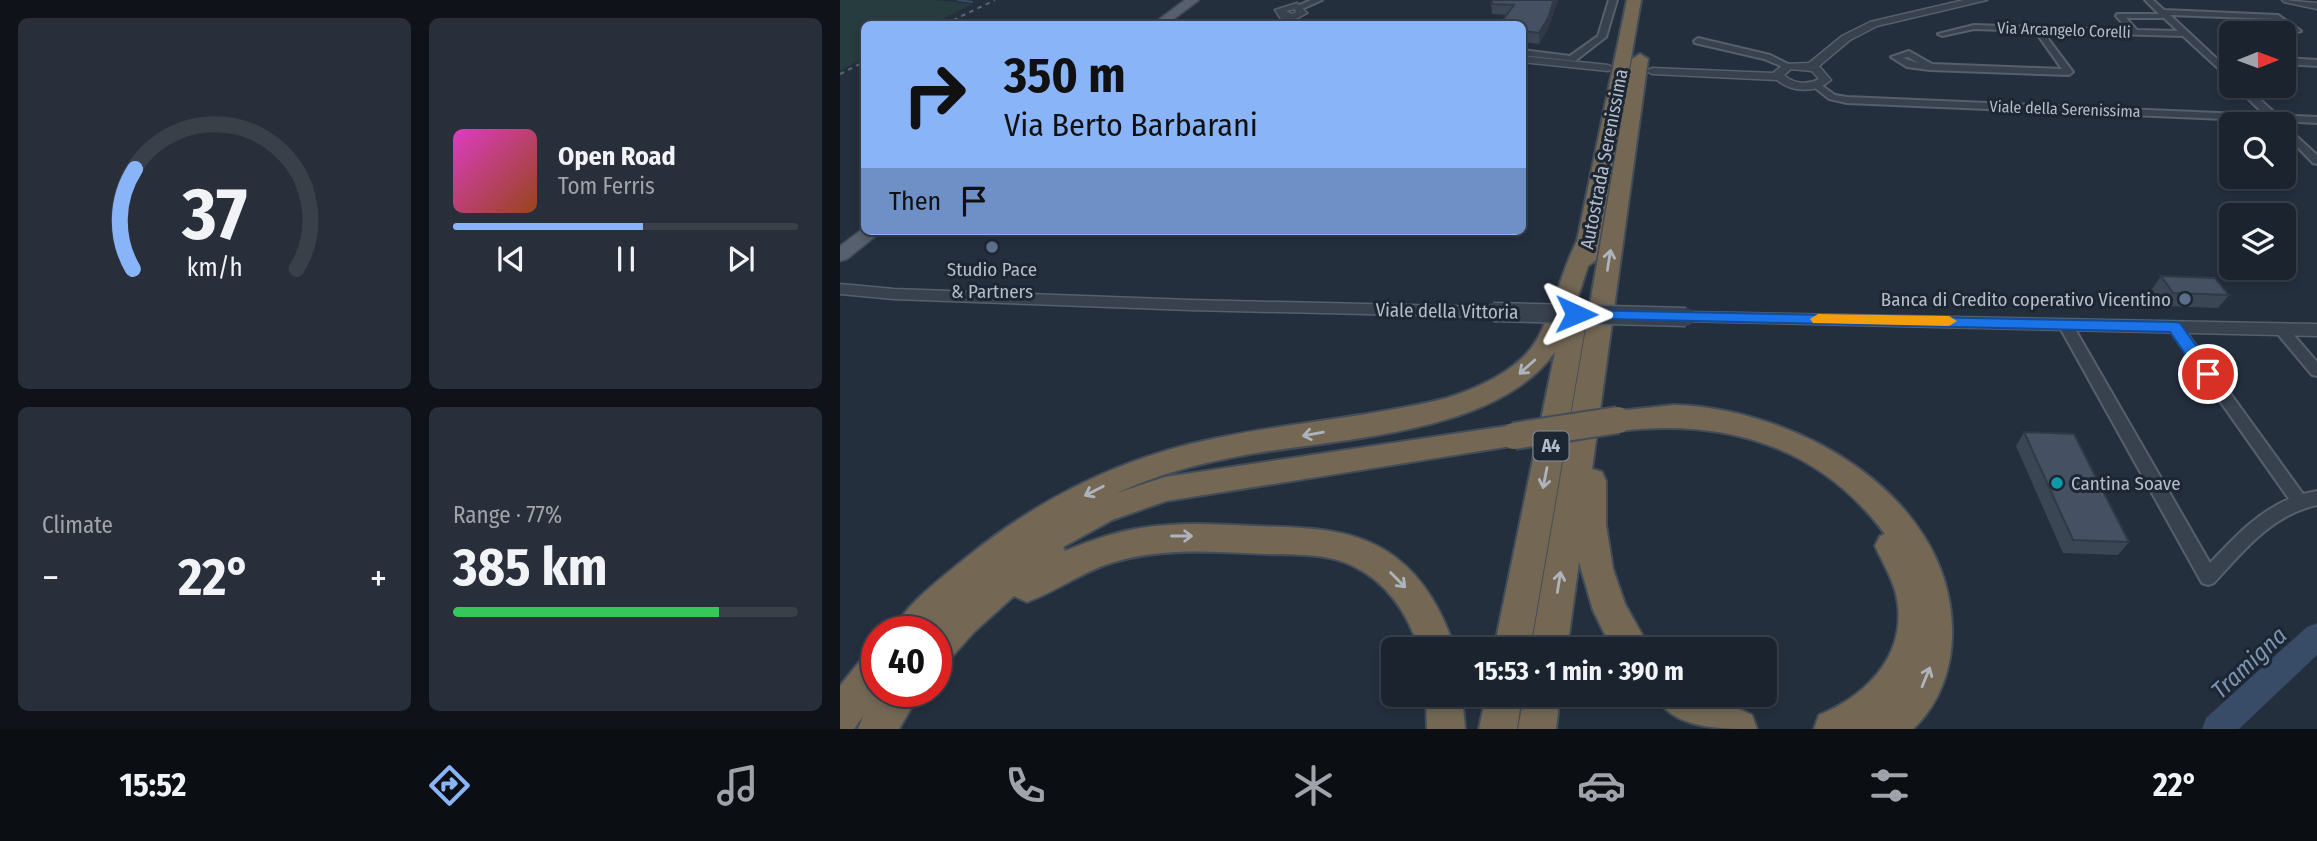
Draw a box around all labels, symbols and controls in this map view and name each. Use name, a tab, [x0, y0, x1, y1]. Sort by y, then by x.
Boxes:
street label: Via Arcangelo Corelli	[1997, 18, 2131, 42]
north arrow	[2219, 21, 2296, 98]
map controls	[2219, 21, 2296, 280]
text: 350 m	[1004, 46, 1126, 105]
icon: right	[889, 49, 980, 140]
street label: Autostrada Serenissima	[1575, 67, 1633, 251]
street label: Viale della Serenissima	[1989, 97, 2141, 121]
text: Via Berto Barbarani	[1004, 106, 1258, 144]
button: search	[2219, 112, 2296, 189]
text: Open Road	[558, 141, 676, 172]
text: 37	[181, 172, 247, 259]
text: Tom Ferris	[558, 172, 655, 200]
icon: arrive	[955, 182, 993, 220]
text: Then	[889, 186, 941, 217]
button: layers	[2219, 203, 2296, 280]
marker: Studio Pace & Partners	[984, 239, 1000, 255]
icon: previous	[492, 240, 530, 278]
icon: pause	[607, 240, 645, 278]
icon: next	[722, 240, 760, 278]
one-way arrow	[1603, 249, 1616, 272]
text: km/h	[187, 253, 242, 283]
place label: Studio Pace & Partners	[947, 258, 1037, 303]
position arrow	[1539, 277, 1613, 351]
place label: Banca di Credito coperativo Vicentino	[1881, 288, 2171, 311]
marker: Banca di Credito coperativo Vicentino	[2177, 291, 2193, 307]
street label: Viale della Vittoria	[1375, 298, 1519, 324]
pin	[2178, 344, 2238, 404]
icon: arrive	[2189, 355, 2227, 393]
one-way arrow	[1518, 359, 1536, 375]
one-way arrow	[1302, 428, 1325, 441]
road number: A4	[1534, 432, 1568, 461]
one-way arrow	[1537, 466, 1551, 489]
place label: Cantina Soave	[2071, 472, 2181, 495]
marker: Cantina Soave	[2049, 475, 2065, 491]
one-way arrow	[1084, 485, 1105, 499]
text: Range · 77%	[453, 501, 562, 529]
text: Climate	[42, 511, 113, 539]
one-way arrow	[1170, 529, 1193, 543]
text: 385 km	[453, 536, 608, 599]
text: 22°	[178, 546, 251, 609]
text: −	[42, 555, 59, 601]
text: +	[370, 555, 387, 601]
one-way arrow	[1389, 571, 1406, 588]
one-way arrow	[1553, 571, 1566, 594]
speed limit sign: 40	[861, 616, 952, 707]
water label: Tramigna	[2206, 621, 2292, 705]
text: 15:53 · 1 min · 390 m	[1474, 656, 1684, 687]
one-way arrow	[1920, 667, 1933, 689]
icon: directions	[425, 761, 474, 810]
icon: music	[713, 761, 762, 810]
icon: phone	[1001, 761, 1050, 810]
icon: climate	[1289, 761, 1338, 810]
icon: car	[1577, 761, 1626, 810]
icon: filters	[1865, 761, 1914, 810]
text: 15:52	[119, 766, 186, 804]
text: 22°	[2153, 766, 2198, 804]

